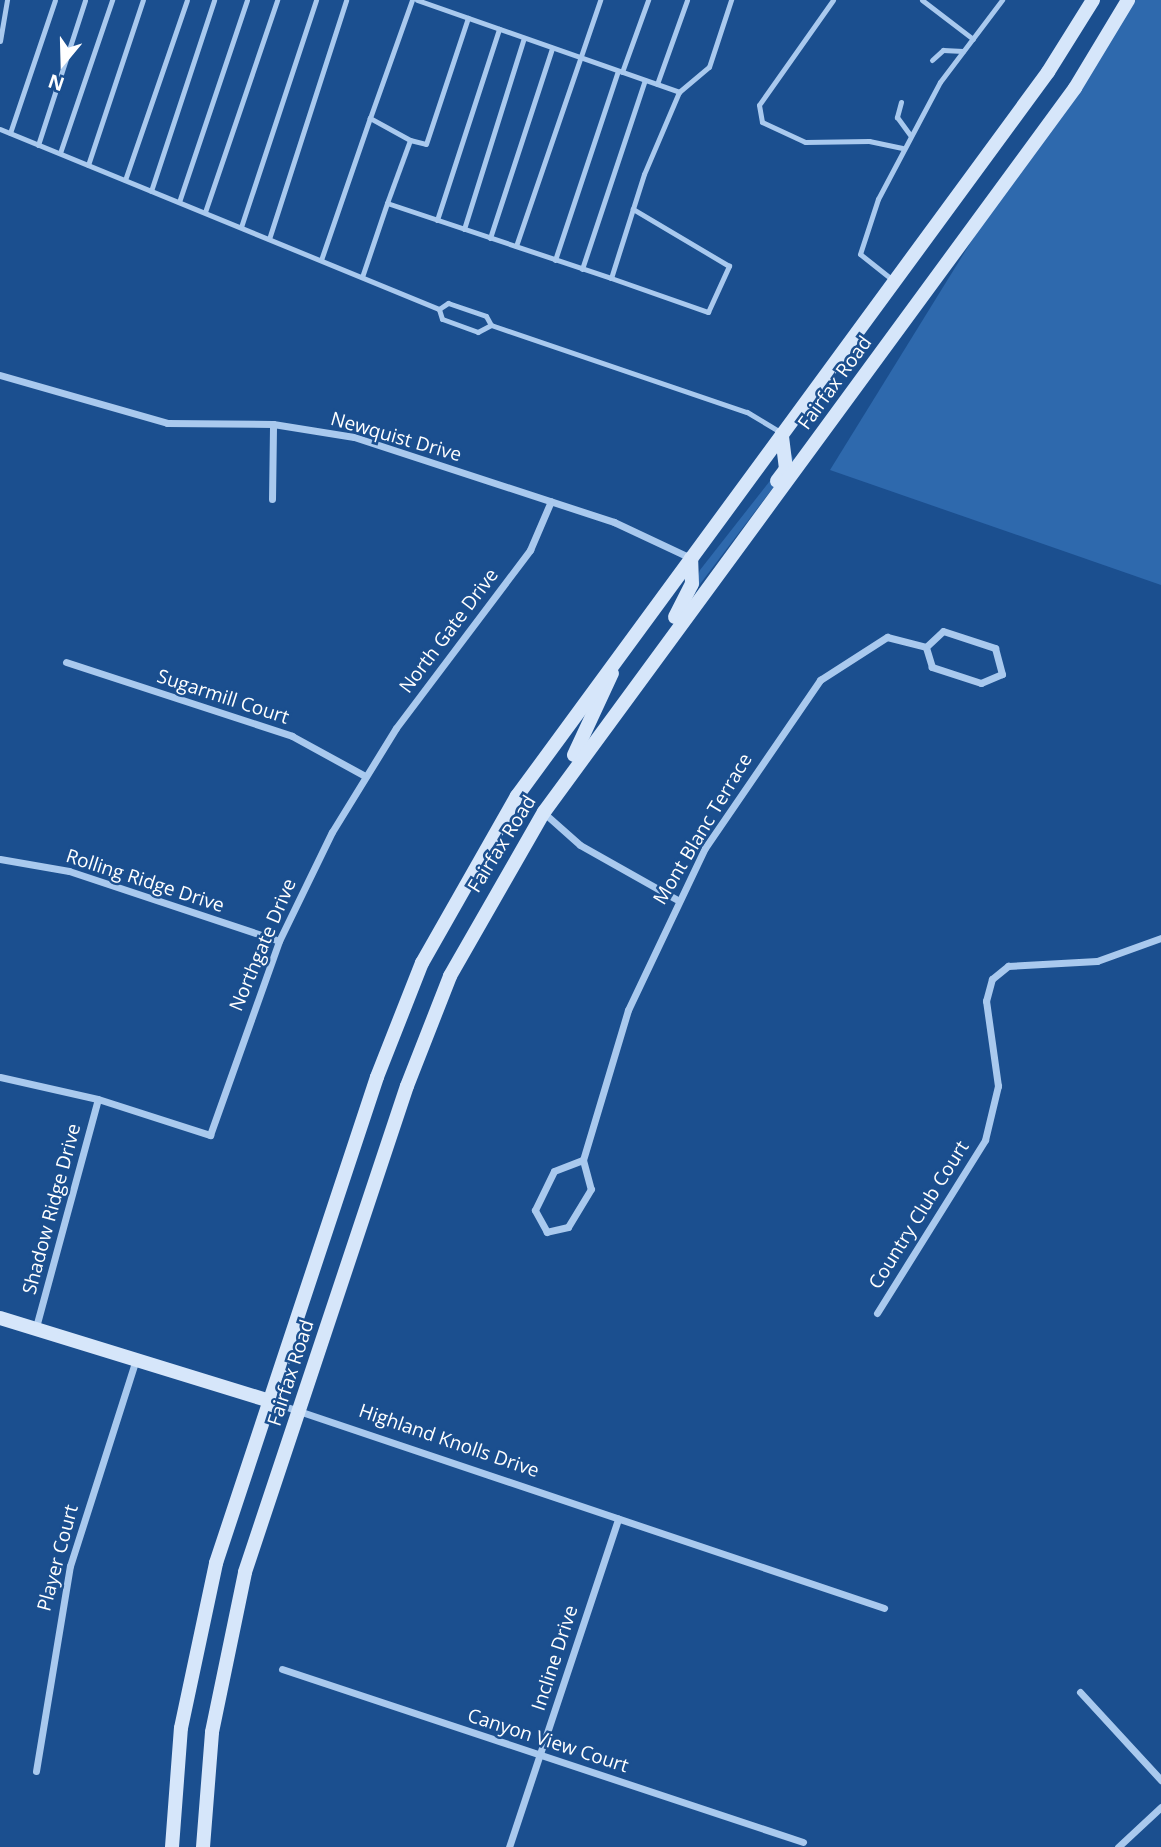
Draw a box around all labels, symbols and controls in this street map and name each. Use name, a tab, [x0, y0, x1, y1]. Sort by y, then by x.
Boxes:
north arrow	[28, 28, 98, 98]
text: N	[45, 68, 68, 98]
street label: Fairfax Road	[793, 332, 877, 434]
street label: Newquist Drive	[328, 407, 464, 467]
street label: North Gate Drive	[395, 564, 503, 698]
street label: Sugarmill Court	[154, 665, 292, 729]
street label: Mont Blanc Terrace	[649, 749, 757, 909]
street label: Fairfax Road	[463, 791, 541, 897]
street label: Rolling Ridge Drive	[63, 845, 227, 917]
street label: Northgate Drive	[225, 875, 301, 1015]
street label: Shadow Ridge Drive	[18, 1121, 86, 1297]
street label: Country Club Court	[864, 1137, 974, 1293]
street label: Fairfax Road	[263, 1317, 319, 1429]
street label: Highland Knolls Drive	[356, 1399, 542, 1483]
street label: Player Court	[33, 1502, 83, 1614]
street label: Incline Drive	[527, 1602, 583, 1714]
street label: Canyon View Court	[465, 1704, 631, 1778]

